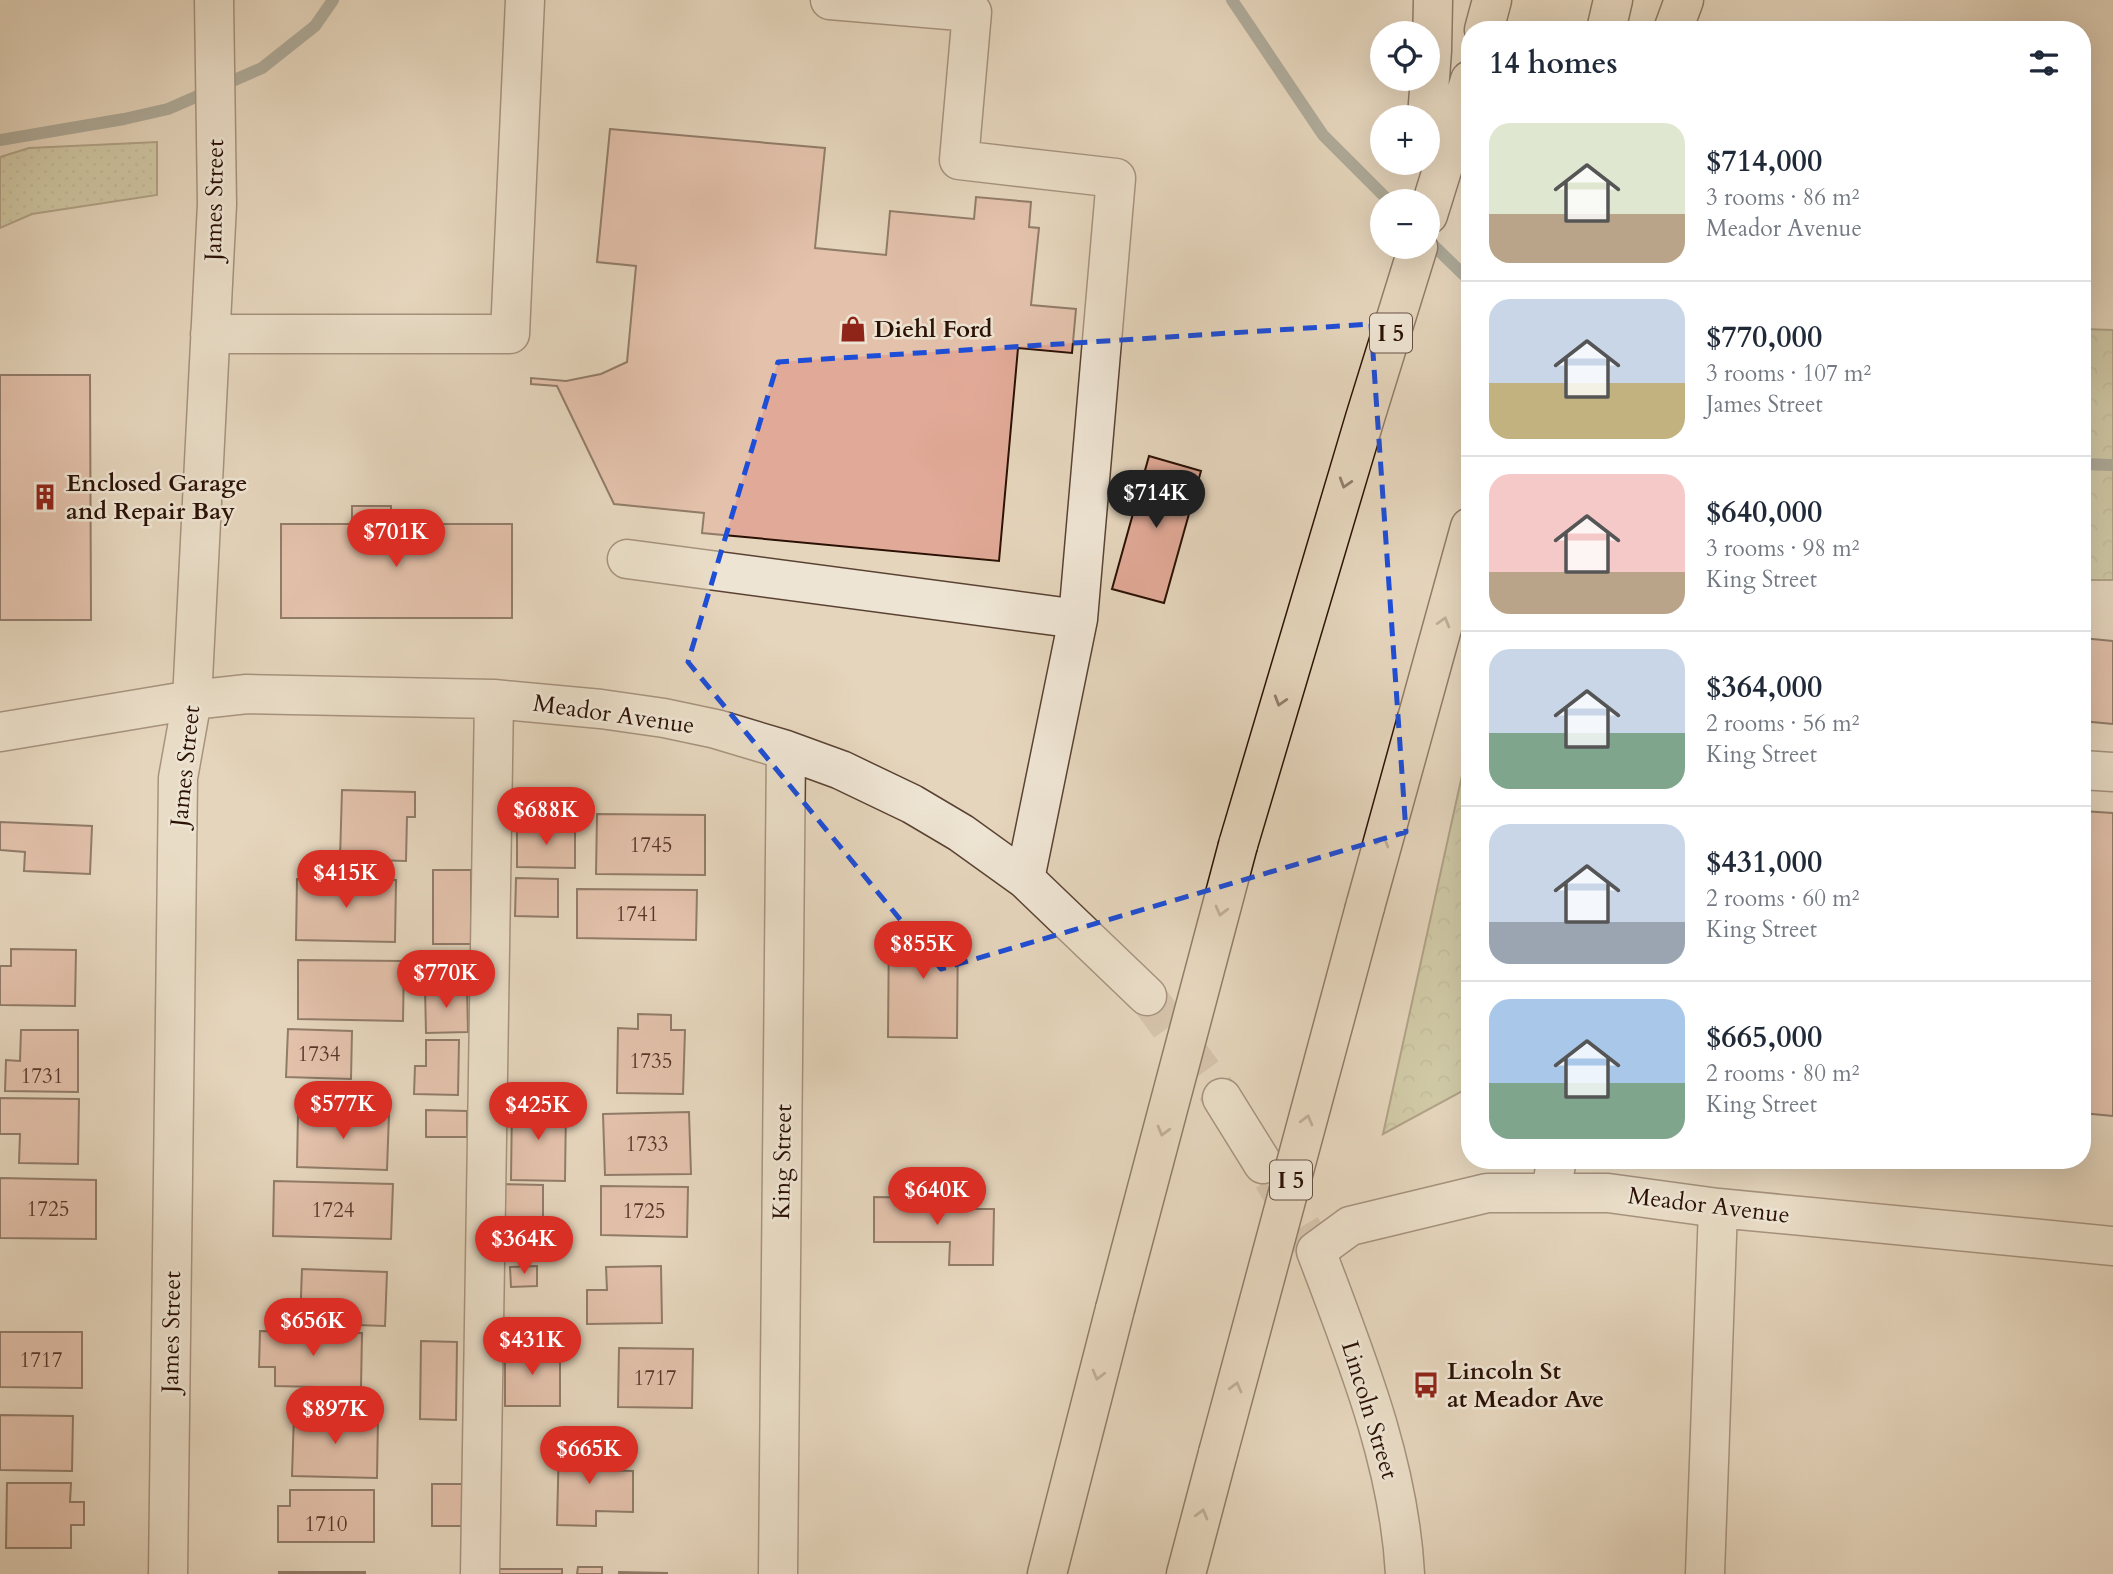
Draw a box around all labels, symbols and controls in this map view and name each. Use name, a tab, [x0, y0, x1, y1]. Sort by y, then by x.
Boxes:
map controls	[1370, 21, 1440, 259]
button: locate	[1370, 21, 1440, 91]
text: 14 homes	[1489, 43, 1618, 84]
icon: filters	[2025, 44, 2063, 82]
button: +	[1370, 105, 1440, 175]
street label: James Street	[197, 138, 232, 264]
text: $714,000	[1706, 141, 1822, 182]
icon: home	[1545, 151, 1629, 235]
text: 3 rooms · 86 m²	[1706, 182, 1859, 213]
button: −	[1370, 189, 1440, 259]
text: Meador Avenue	[1706, 213, 1862, 244]
place label: Diehl Ford	[874, 313, 993, 346]
shop icon: Diehl Ford	[838, 314, 868, 344]
road number: I 5	[1370, 314, 1412, 352]
text: $770,000	[1706, 317, 1822, 358]
icon: home	[1545, 327, 1629, 411]
text: 3 rooms · 107 m²	[1706, 358, 1871, 389]
text: James Street	[1706, 389, 1823, 420]
place label: Enclosed Garage and Repair Bay	[66, 467, 247, 528]
pin: $714K	[1107, 470, 1205, 530]
text: $714K	[1123, 477, 1189, 508]
one-way arrow	[1339, 477, 1354, 489]
building icon: Enclosed Garage and Repair Bay	[30, 482, 60, 512]
text: $640,000	[1706, 492, 1822, 533]
icon: home	[1545, 502, 1629, 586]
pin: $701K	[347, 510, 445, 569]
text: $701K	[363, 516, 429, 547]
text: 3 rooms · 98 m²	[1706, 533, 1859, 564]
text: King Street	[1706, 564, 1817, 595]
one-way arrow	[1435, 617, 1450, 629]
text: $364,000	[1706, 667, 1822, 708]
icon: home	[1545, 677, 1629, 761]
street label: Meador Avenue	[531, 687, 697, 742]
one-way arrow	[1274, 695, 1289, 707]
street label: James Street	[162, 703, 208, 831]
text: 2 rooms · 56 m²	[1706, 708, 1859, 739]
text: King Street	[1706, 739, 1817, 770]
pin: $688K	[497, 788, 595, 847]
text: $688K	[513, 794, 579, 825]
house number: 1745	[629, 831, 673, 860]
one-way arrow	[1374, 836, 1389, 848]
text: $431,000	[1706, 842, 1822, 883]
pin: $415K	[297, 850, 395, 910]
icon: home	[1545, 852, 1629, 936]
text: $415K	[313, 857, 379, 888]
text: 2 rooms · 60 m²	[1706, 883, 1859, 914]
house number: 1741	[615, 900, 659, 929]
one-way arrow	[1214, 904, 1229, 916]
text: King Street	[1706, 914, 1817, 945]
pin: $855K	[874, 922, 972, 981]
text: $855K	[890, 928, 956, 959]
pin: $770K	[397, 950, 495, 1010]
text: $770K	[413, 957, 479, 988]
text: $665,000	[1706, 1017, 1822, 1058]
icon: home	[1545, 1027, 1629, 1111]
house number: 1734	[297, 1040, 341, 1069]
house number: 1735	[629, 1047, 673, 1076]
text: 2 rooms · 80 m²	[1706, 1058, 1859, 1089]
house number: 1731	[20, 1062, 64, 1091]
pin: $577K	[294, 1082, 392, 1141]
pin: $425K	[489, 1082, 587, 1142]
text: $577K	[310, 1088, 376, 1119]
text: $425K	[505, 1089, 571, 1120]
text: King Street	[1706, 1089, 1817, 1120]
street label: King Street	[765, 1103, 800, 1220]
one-way arrow	[1299, 1114, 1314, 1126]
one-way arrow	[1156, 1124, 1171, 1136]
house number: 1733	[625, 1130, 669, 1159]
road number: I 5	[1270, 1161, 1312, 1200]
pin: $640K	[888, 1168, 986, 1227]
text: $640K	[904, 1174, 970, 1205]
street label: Meador Avenue	[1626, 1179, 1792, 1232]
house number: 1725	[26, 1195, 70, 1224]
house number: 1724	[311, 1196, 355, 1225]
house number: 1725	[622, 1197, 666, 1226]
pin: $364K	[475, 1216, 573, 1276]
text: $364K	[491, 1223, 557, 1254]
street label: James Street	[154, 1270, 189, 1396]
pin: $656K	[264, 1298, 362, 1358]
text: $656K	[280, 1305, 346, 1336]
pin: $431K	[483, 1318, 581, 1377]
text: $431K	[499, 1324, 565, 1355]
street label: Lincoln Street	[1333, 1337, 1406, 1484]
house number: 1717	[19, 1346, 63, 1375]
place label: Lincoln St at Meador Ave	[1447, 1355, 1604, 1416]
house number: 1717	[633, 1364, 677, 1393]
one-way arrow	[1092, 1369, 1106, 1381]
bus stop icon: Lincoln St at Meador Ave	[1411, 1370, 1441, 1400]
one-way arrow	[1228, 1382, 1242, 1394]
pin: $897K	[286, 1386, 384, 1446]
text: $897K	[302, 1393, 368, 1424]
pin: $665K	[540, 1426, 638, 1486]
text: $665K	[556, 1433, 622, 1464]
one-way arrow	[1194, 1508, 1208, 1520]
house number: 1710	[304, 1510, 348, 1539]

